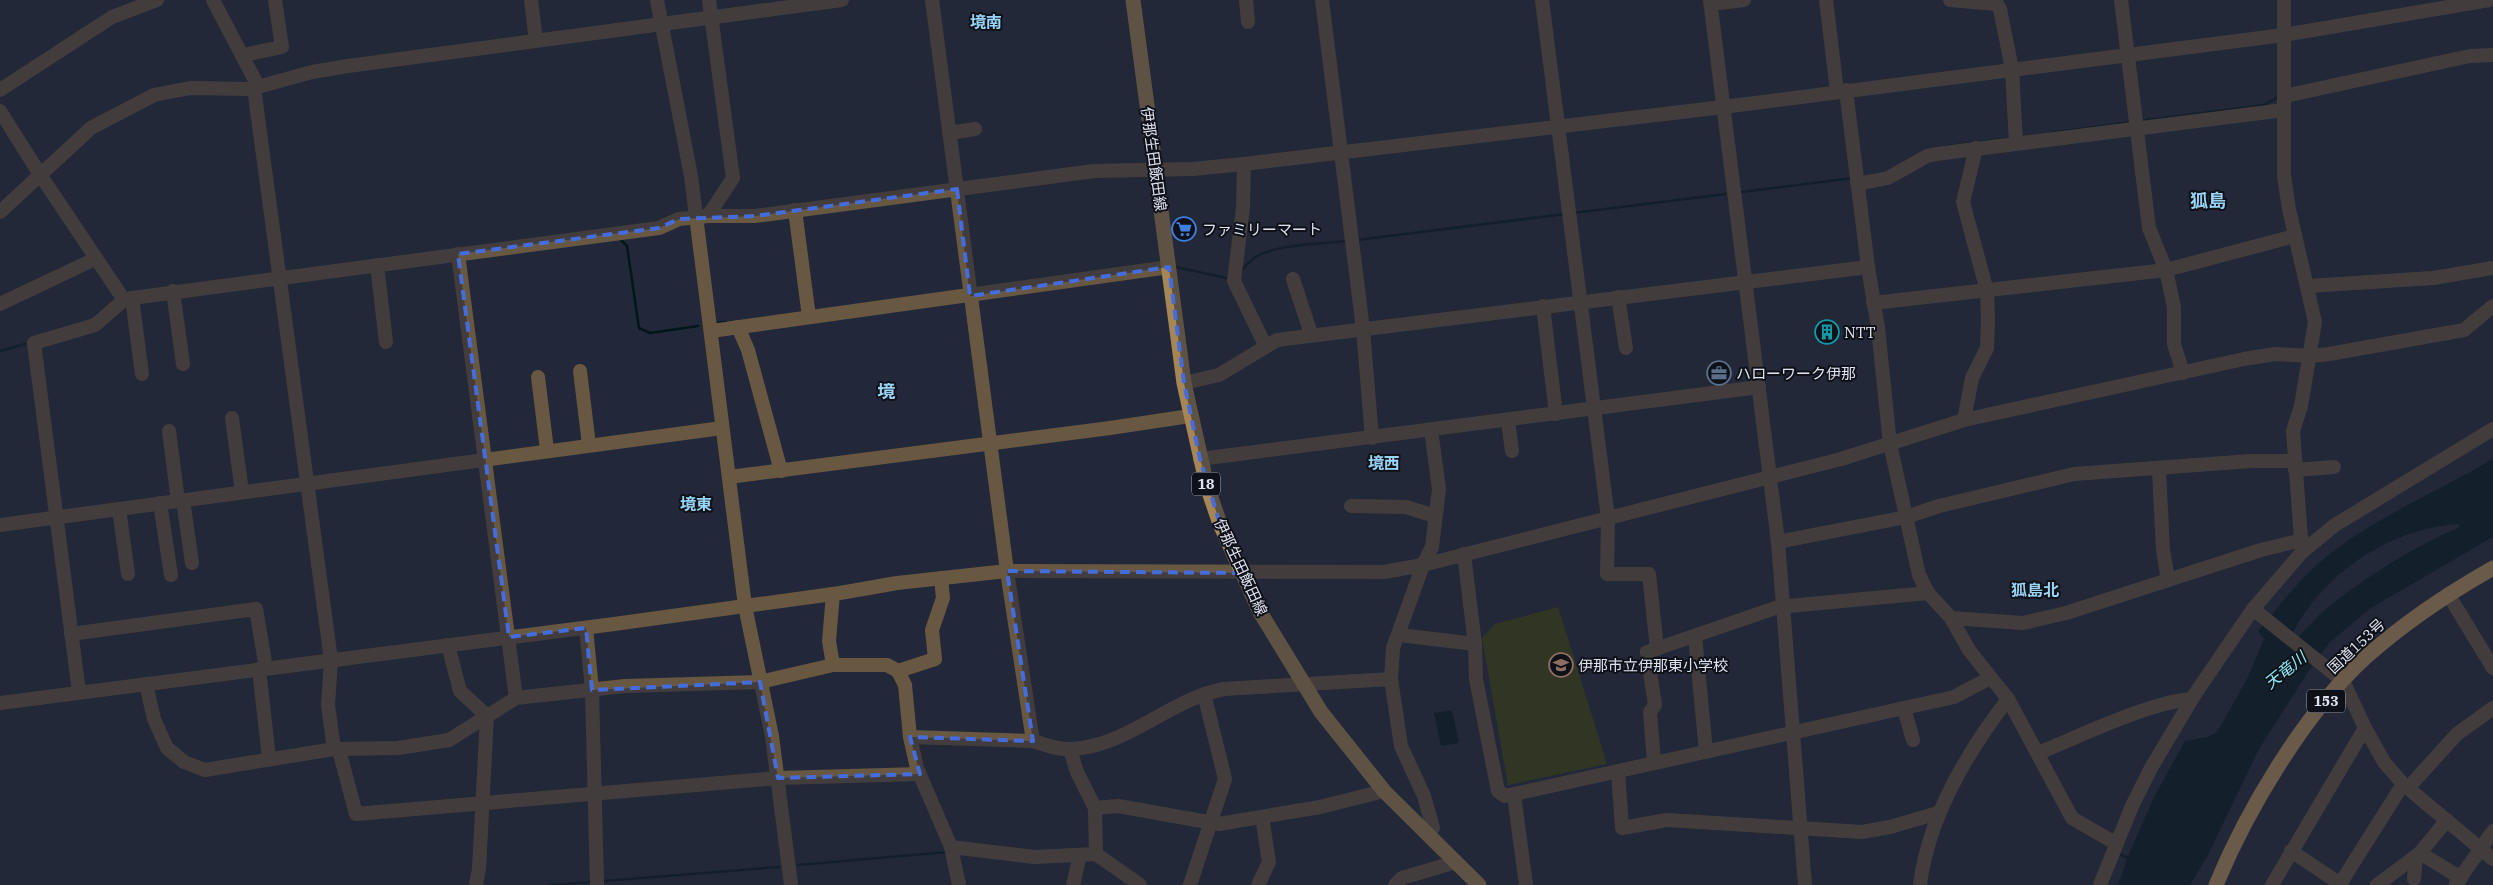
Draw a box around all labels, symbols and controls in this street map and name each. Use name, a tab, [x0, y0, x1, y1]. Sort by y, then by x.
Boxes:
district label: 境南	[970, 12, 1002, 32]
street label: 伊那生田飯田線	[1137, 106, 1171, 212]
district label: 狐島	[2190, 189, 2226, 212]
supermarket icon: ファミリーマート	[1171, 216, 1197, 242]
place label: ファミリーマート	[1202, 220, 1322, 239]
building icon: NTT	[1814, 319, 1840, 345]
place label: NTT	[1844, 323, 1876, 342]
office icon: ハローワーク伊那	[1706, 360, 1732, 386]
place label: ハローワーク伊那	[1736, 364, 1856, 383]
district label: 境	[877, 380, 896, 403]
district label: 境西	[1368, 453, 1400, 473]
road number: 18	[1192, 472, 1220, 496]
district label: 境東	[680, 494, 712, 514]
street label: 伊那生田飯田線	[1210, 515, 1272, 619]
district label: 狐島北	[2011, 580, 2059, 600]
street label: 国道153号	[2323, 614, 2389, 678]
water label: 天竜川	[2260, 646, 2311, 693]
school or university icon: 伊那市立伊那東小学校	[1548, 652, 1574, 678]
place label: 伊那市立伊那東小学校	[1578, 656, 1728, 675]
road number: 153	[2307, 689, 2345, 712]

